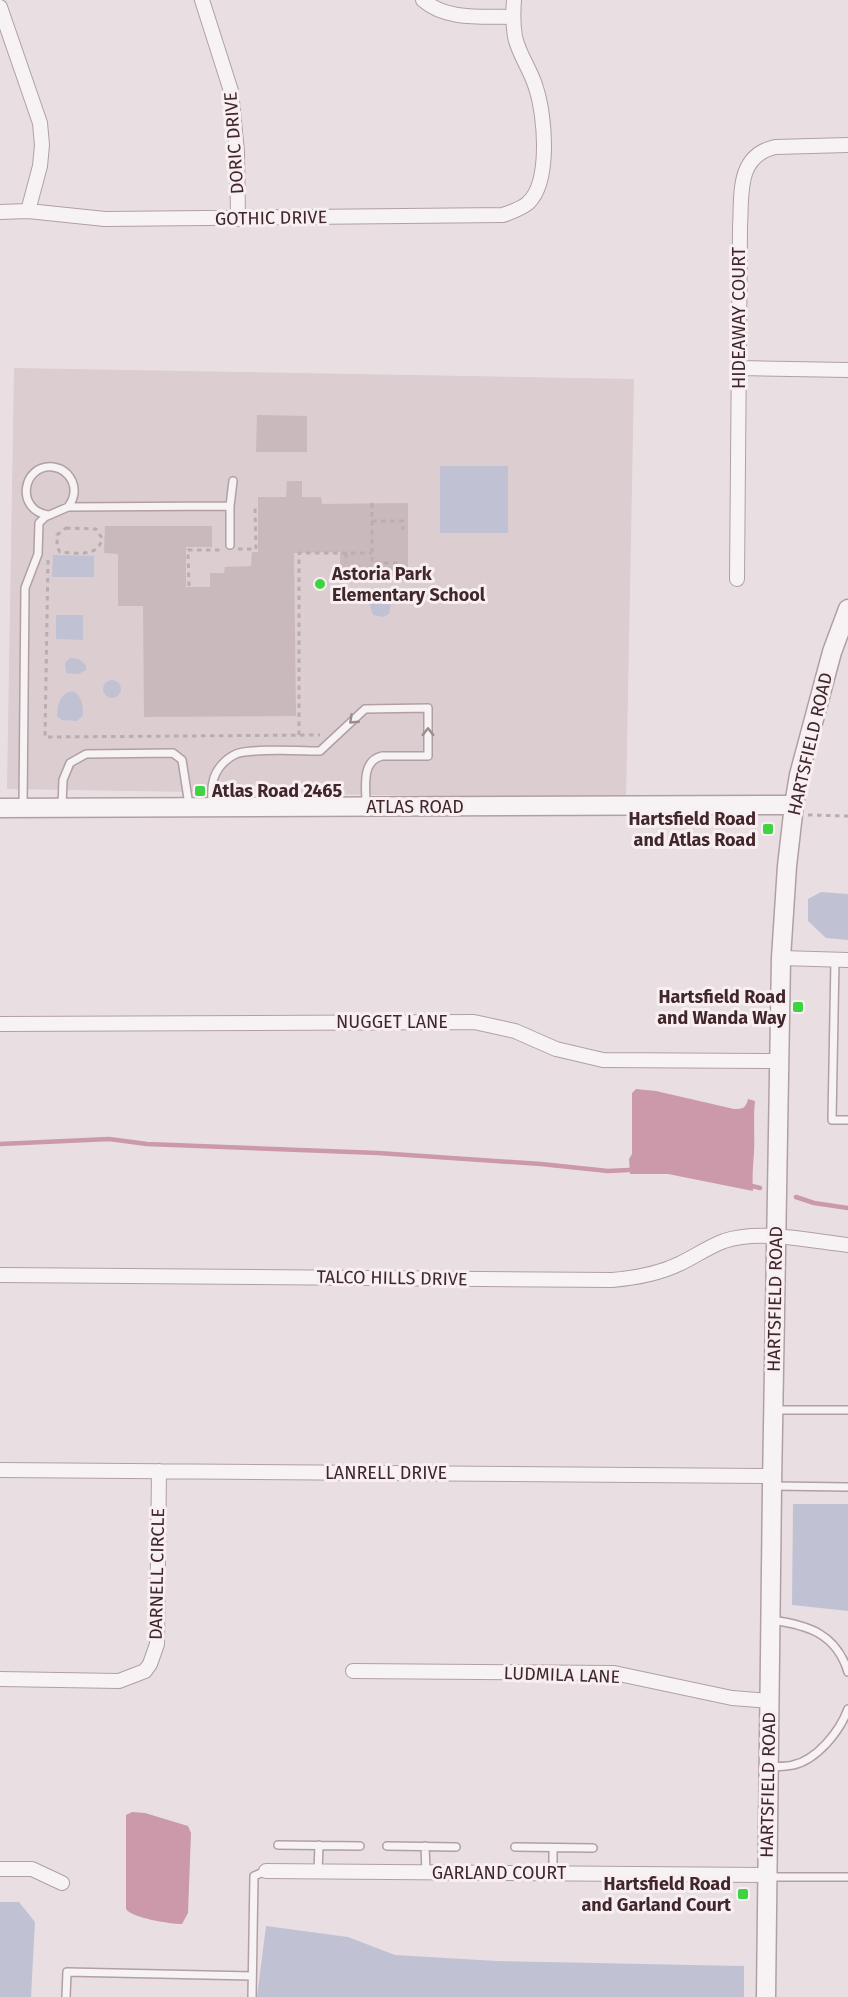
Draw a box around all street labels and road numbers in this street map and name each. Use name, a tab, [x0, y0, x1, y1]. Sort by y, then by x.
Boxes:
street label: DORIC DRIVE	[219, 91, 249, 195]
street label: GOTHIC DRIVE	[215, 206, 327, 230]
street label: HIDEAWAY COURT	[728, 246, 750, 389]
street label: HARTSFIELD ROAD	[783, 670, 837, 818]
street label: ATLAS ROAD	[366, 796, 464, 818]
street label: NUGGET LANE	[336, 1011, 448, 1033]
street label: HARTSFIELD ROAD	[763, 1226, 787, 1372]
street label: TALCO HILLS DRIVE	[316, 1266, 468, 1290]
street label: LANRELL DRIVE	[325, 1462, 447, 1484]
street label: DARNELL CIRCLE	[145, 1508, 169, 1640]
street label: LUDMILA LANE	[503, 1662, 621, 1688]
street label: HARTSFIELD ROAD	[756, 1712, 780, 1858]
street label: GARLAND COURT	[432, 1862, 567, 1884]

